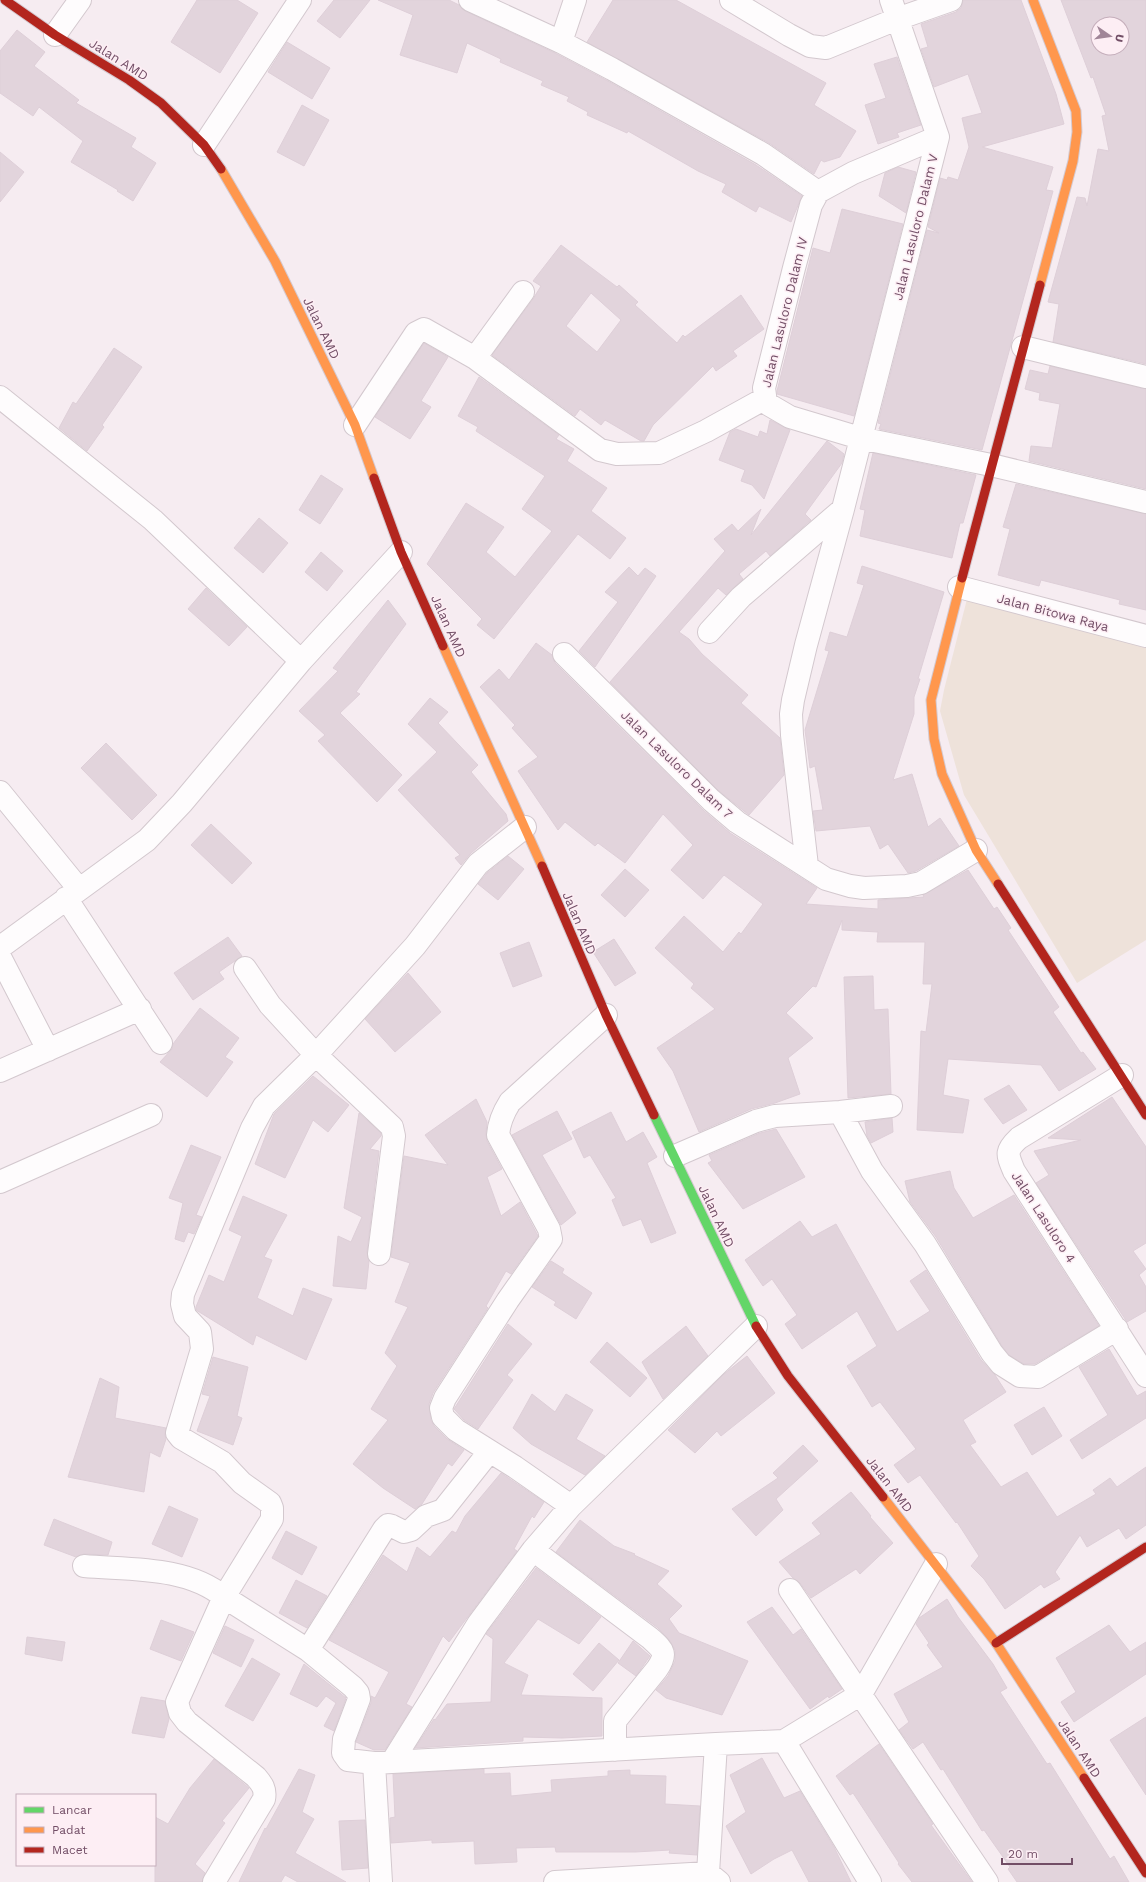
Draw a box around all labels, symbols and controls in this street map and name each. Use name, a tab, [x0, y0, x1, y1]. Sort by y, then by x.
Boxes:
north arrow	[1090, 16, 1130, 56]
text: U	[1112, 33, 1126, 44]
street label: Jalan AMD	[86, 35, 151, 83]
street label: Jalan Lasuloro Dalam V	[890, 152, 941, 302]
street label: Jalan Lasuloro Dalam IV	[759, 235, 811, 389]
street label: Jalan AMD	[300, 295, 343, 362]
street label: Jalan Bitowa Raya	[995, 590, 1111, 635]
street label: Jalan AMD	[428, 593, 469, 660]
street label: Jalan Lasuloro Dalam 7	[618, 707, 735, 822]
street label: Jalan AMD	[560, 889, 600, 957]
street label: Jalan Lasuloro 4	[1009, 1169, 1079, 1266]
street label: Jalan AMD	[696, 1183, 737, 1250]
street label: Jalan AMD	[863, 1453, 916, 1515]
street label: Jalan AMD	[1055, 1716, 1104, 1780]
legend	[16, 1794, 156, 1866]
text: Lancar	[52, 1803, 92, 1817]
text: Padat	[52, 1823, 85, 1837]
scale bar	[1002, 1840, 1072, 1866]
text: Macet	[52, 1843, 87, 1857]
text: 20 m	[1008, 1847, 1038, 1861]

